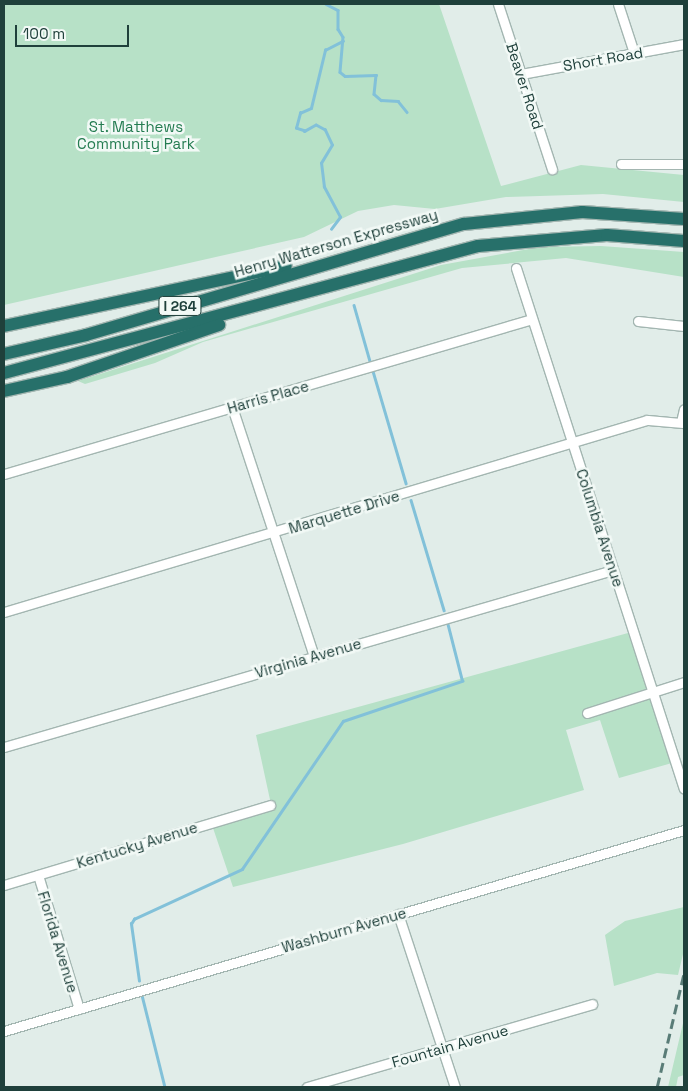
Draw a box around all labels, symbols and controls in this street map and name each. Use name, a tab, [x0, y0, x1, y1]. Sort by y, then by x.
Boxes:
scale bar	[18, 15, 131, 47]
text: 100 m	[23, 24, 65, 43]
street label: Beaver Road	[503, 40, 547, 132]
street label: Short Road	[562, 43, 644, 75]
park label: St. Matthews Community Park	[77, 117, 195, 152]
street label: Henry Watterson Expressway	[232, 205, 440, 281]
road number: I 264	[158, 294, 202, 318]
street label: Harris Place	[225, 377, 311, 417]
street label: Columbia Avenue	[572, 467, 628, 589]
street label: Marquette Drive	[286, 487, 402, 537]
street label: Virginia Avenue	[253, 634, 363, 682]
street label: Kentucky Avenue	[74, 818, 200, 872]
street label: Florida Avenue	[34, 889, 82, 995]
street label: Washburn Avenue	[279, 904, 409, 956]
street label: Fountain Avenue	[390, 1021, 510, 1071]

